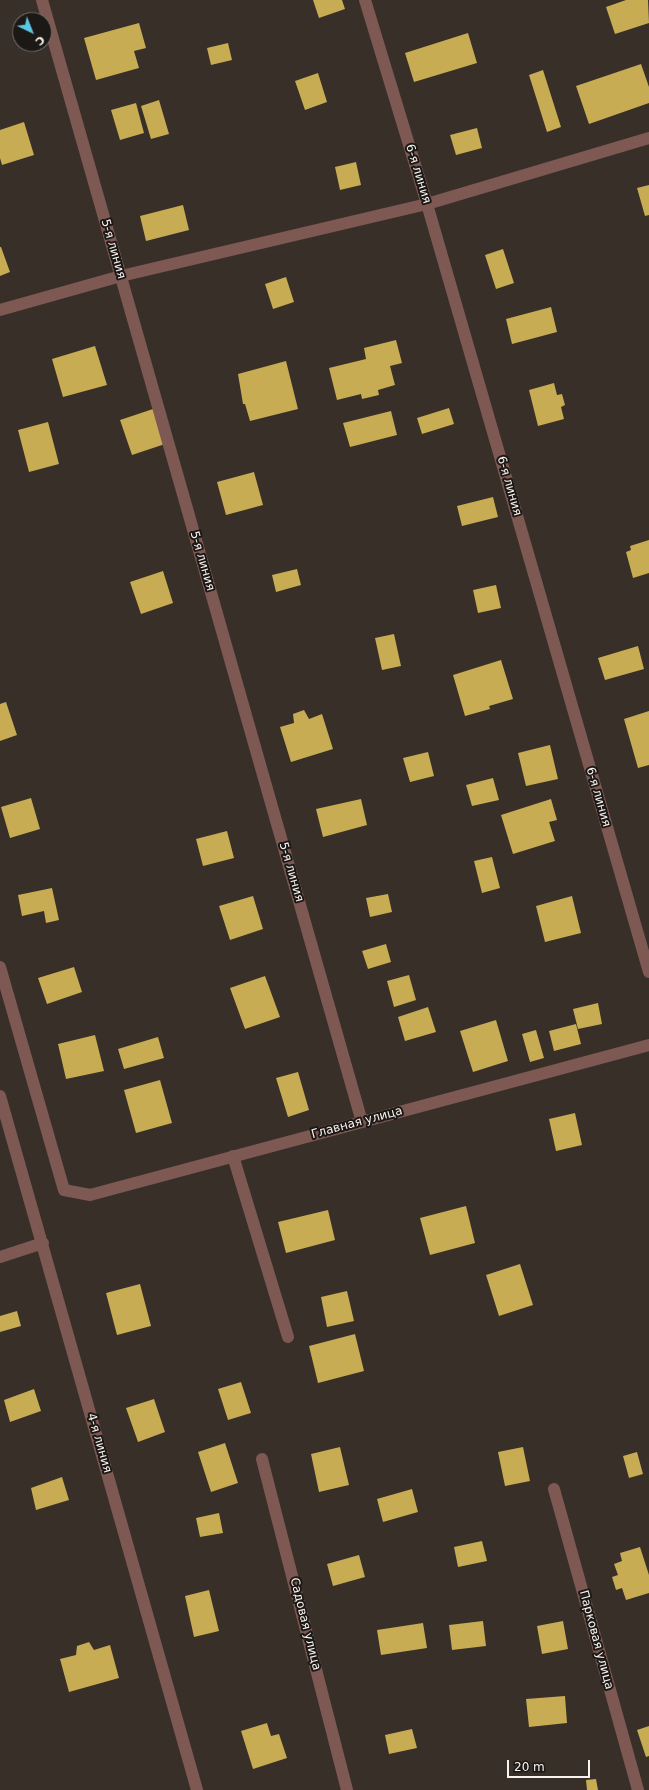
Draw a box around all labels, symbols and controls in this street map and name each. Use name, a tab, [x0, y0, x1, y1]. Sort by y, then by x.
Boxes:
north arrow	[12, 12, 52, 52]
text: С	[32, 33, 47, 48]
street label: 6-я линия	[402, 143, 434, 205]
street label: 5-я линия	[98, 218, 128, 280]
street label: 6-я линия	[494, 455, 524, 517]
street label: 5-я линия	[187, 530, 217, 592]
street label: 6-я линия	[583, 766, 613, 828]
street label: 5-я линия	[276, 841, 306, 903]
street label: Главная улица	[310, 1104, 404, 1142]
street label: 4-я линия	[84, 1412, 114, 1474]
street label: Садовая улица	[287, 1576, 323, 1672]
street label: Парковая улица	[576, 1589, 616, 1691]
scale bar	[509, 1752, 592, 1778]
text: 20 m	[514, 1760, 545, 1774]

